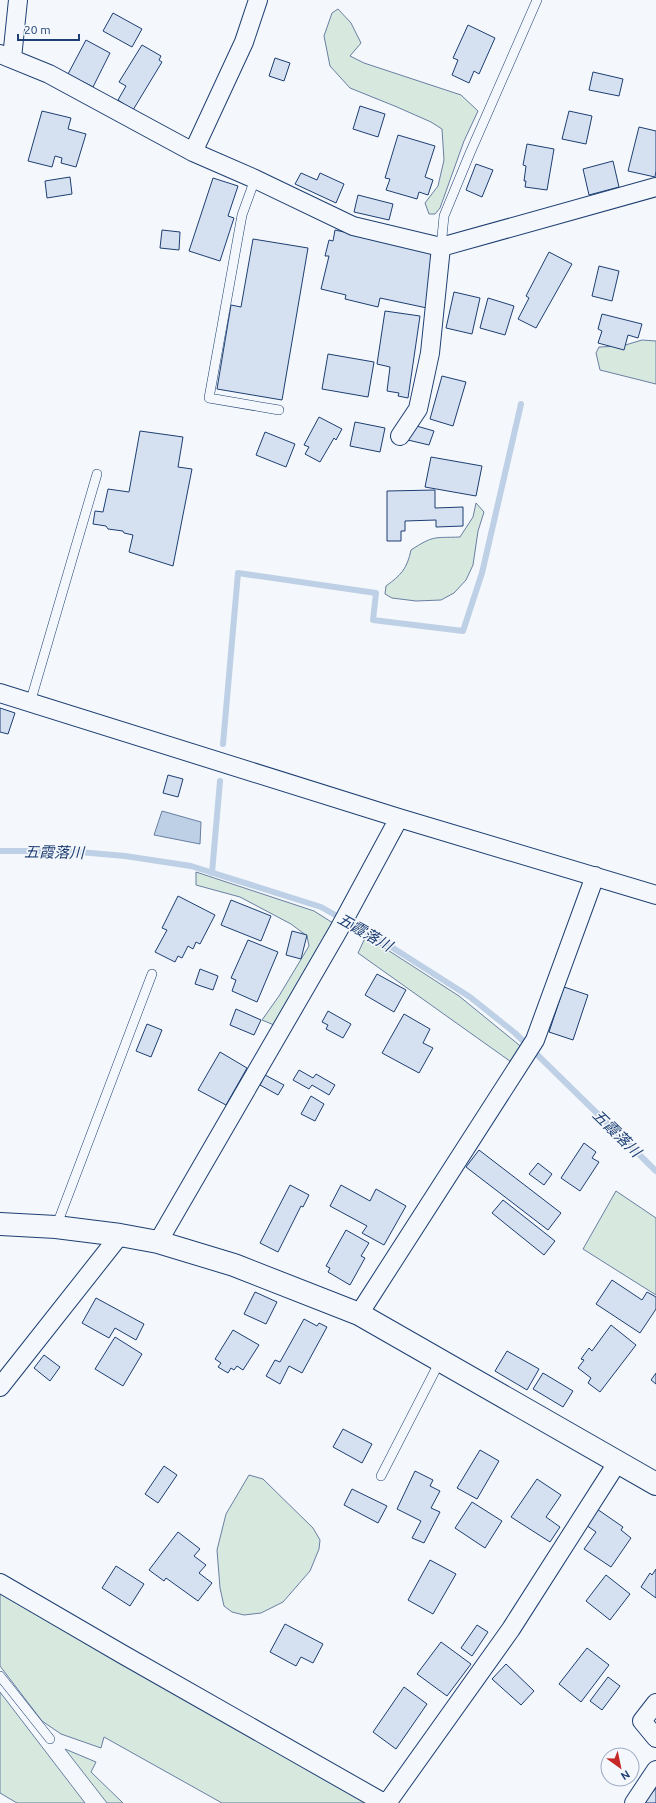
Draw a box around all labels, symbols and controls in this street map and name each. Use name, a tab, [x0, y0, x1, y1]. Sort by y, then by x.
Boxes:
scale bar	[18, 16, 79, 42]
text: 20 m	[24, 23, 51, 36]
water label: 五霞落川	[24, 843, 86, 861]
water label: 五霞落川	[335, 910, 397, 955]
water label: 五霞落川	[590, 1106, 646, 1161]
north arrow	[600, 1747, 640, 1787]
text: N	[619, 1768, 632, 1783]

